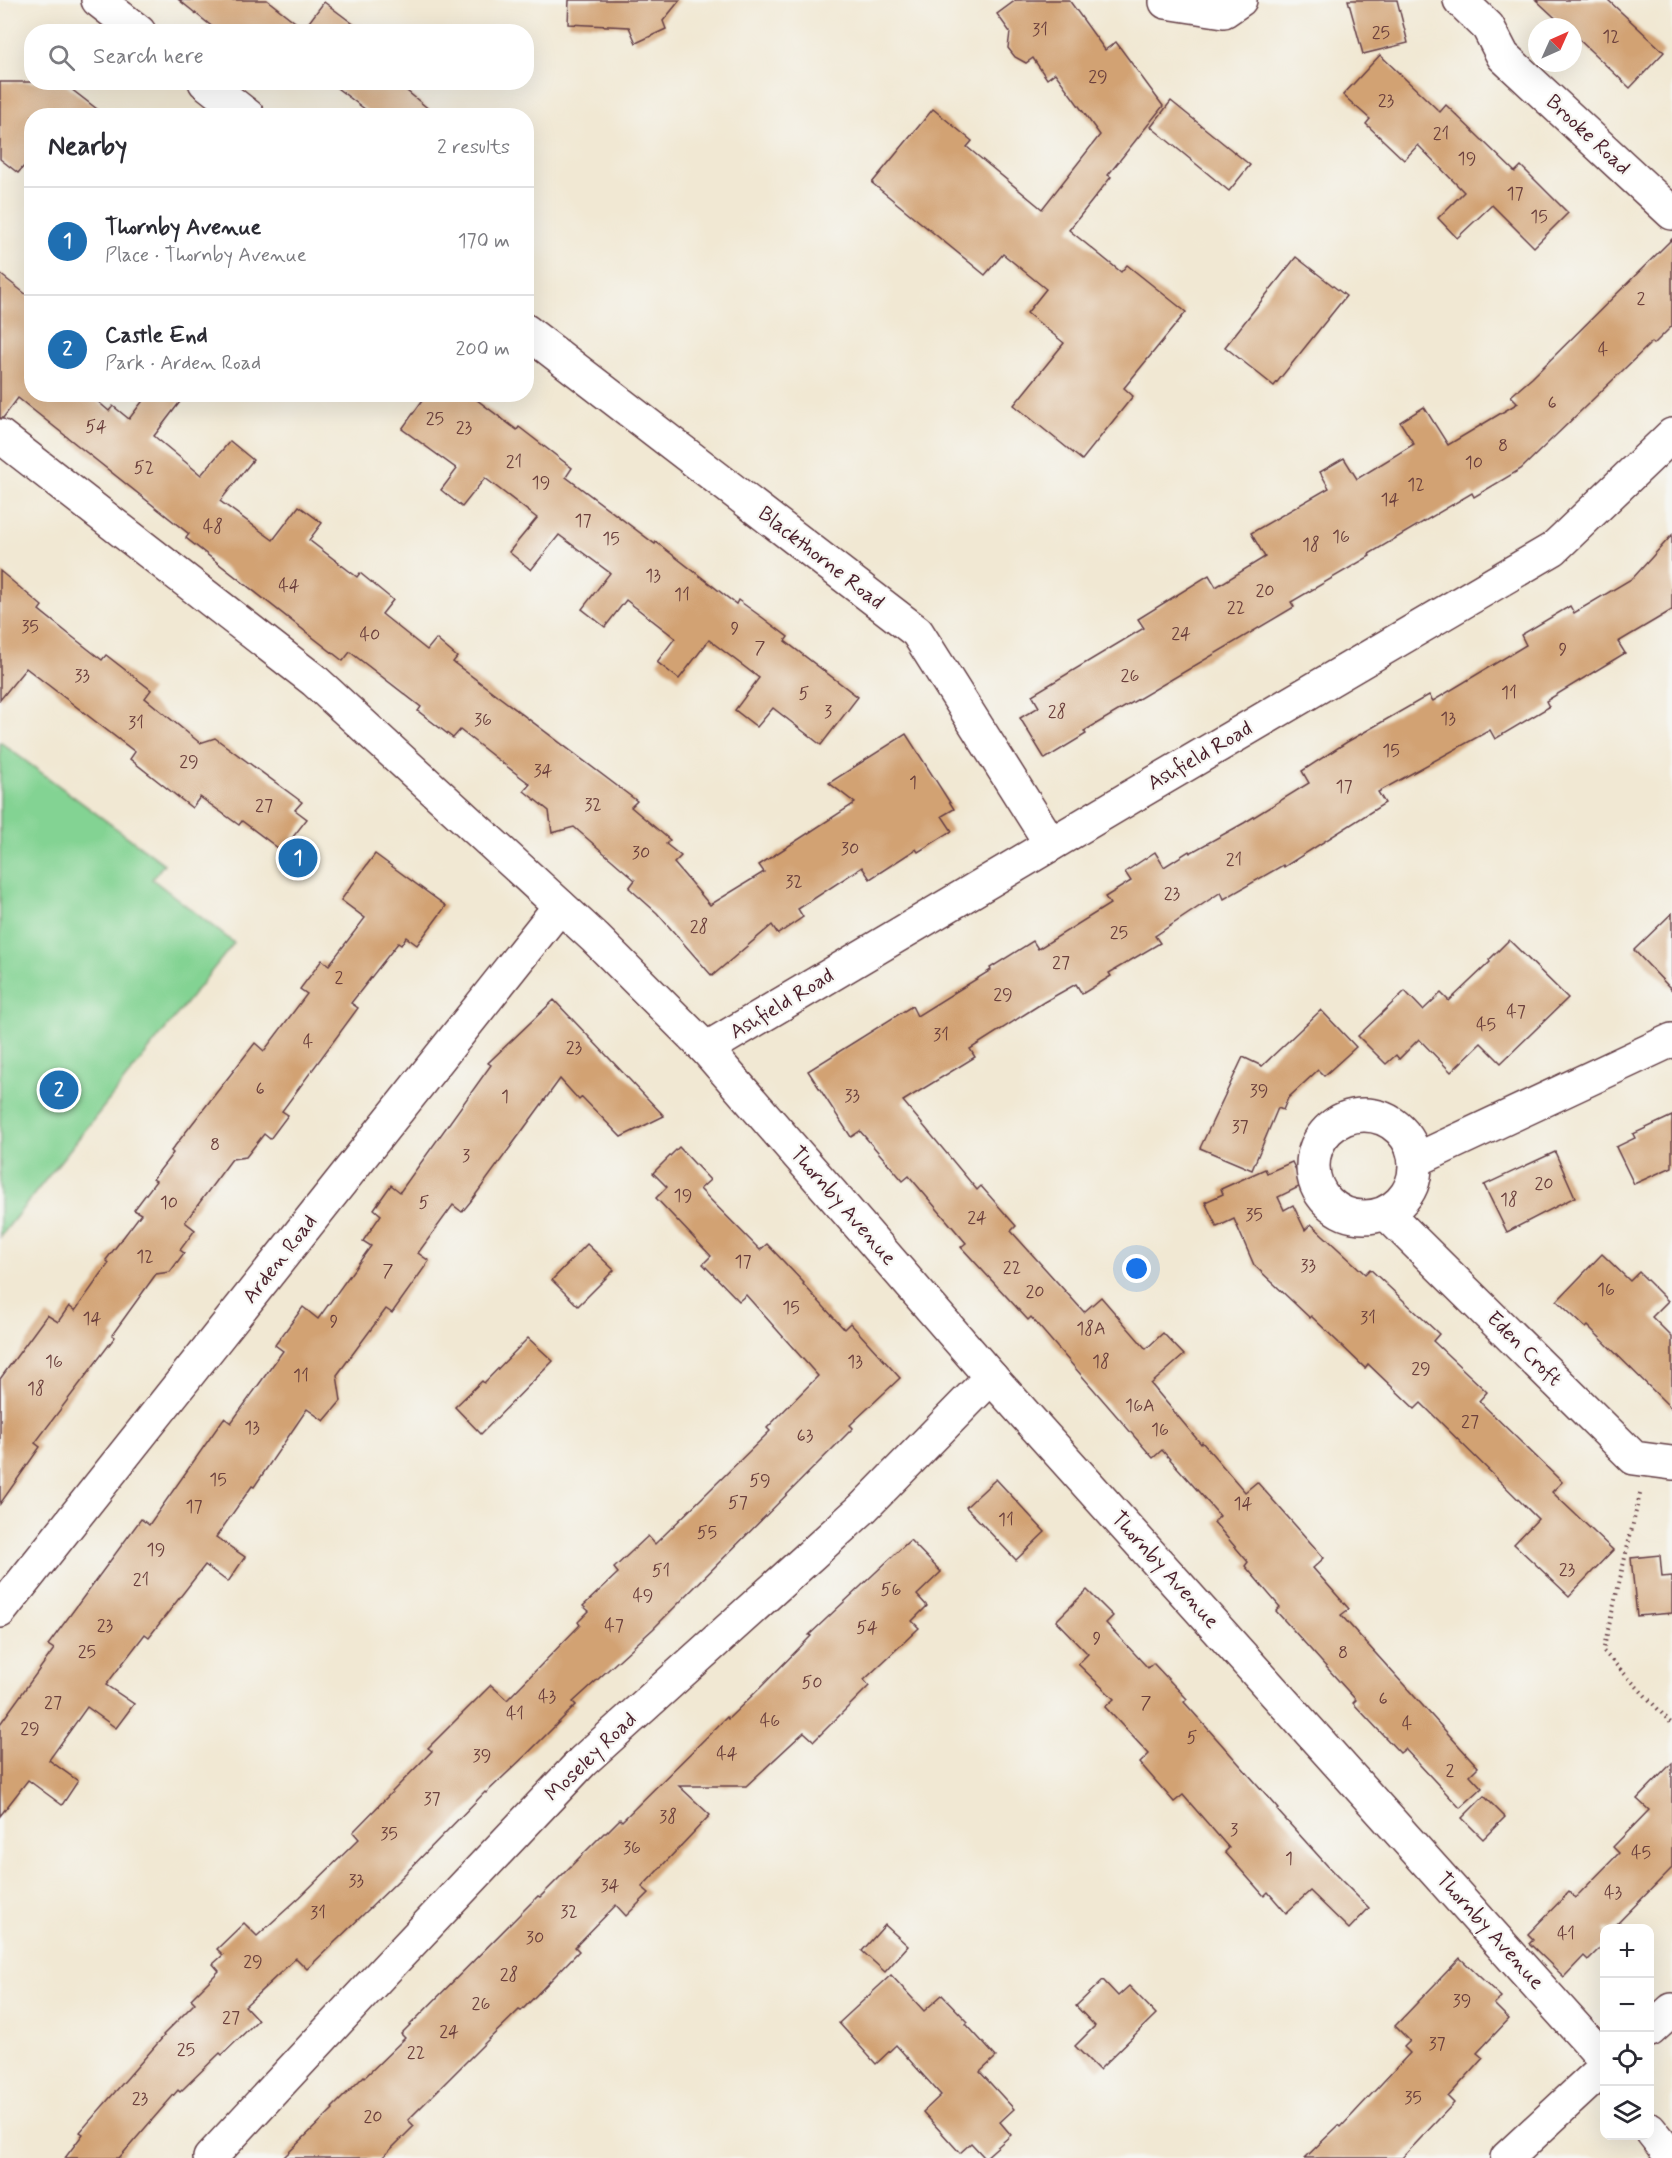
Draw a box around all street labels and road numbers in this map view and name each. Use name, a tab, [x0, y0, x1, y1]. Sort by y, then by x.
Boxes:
street label: Brooke Road	[1540, 88, 1636, 182]
street label: Blackthorne Road	[752, 500, 890, 616]
street label: Ashfield Road	[1142, 715, 1258, 797]
street label: Ashfield Road	[725, 962, 839, 1046]
street label: Thornby Avenue	[783, 1140, 903, 1272]
street label: Arden Road	[236, 1209, 324, 1309]
street label: Eden Croft	[1480, 1305, 1568, 1393]
street label: Thornby Avenue	[1105, 1505, 1225, 1635]
street label: Moseley Road	[539, 1706, 643, 1808]
street label: Thornby Avenue	[1430, 1866, 1550, 1996]

